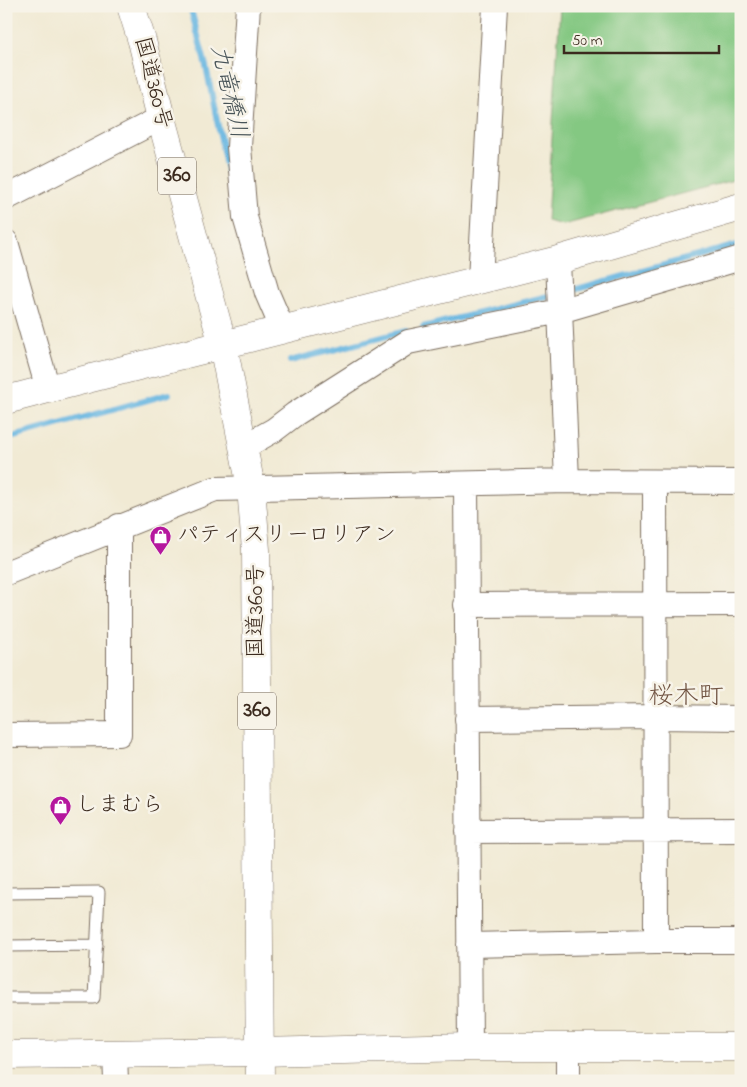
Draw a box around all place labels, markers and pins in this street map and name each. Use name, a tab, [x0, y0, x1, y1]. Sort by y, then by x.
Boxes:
place label: パティスリーロリアン	[177, 520, 396, 552]
shop icon: パティスリーロリアン	[149, 524, 173, 555]
place label: しまむら	[76, 790, 164, 822]
shop icon: しまむら	[48, 794, 72, 825]

